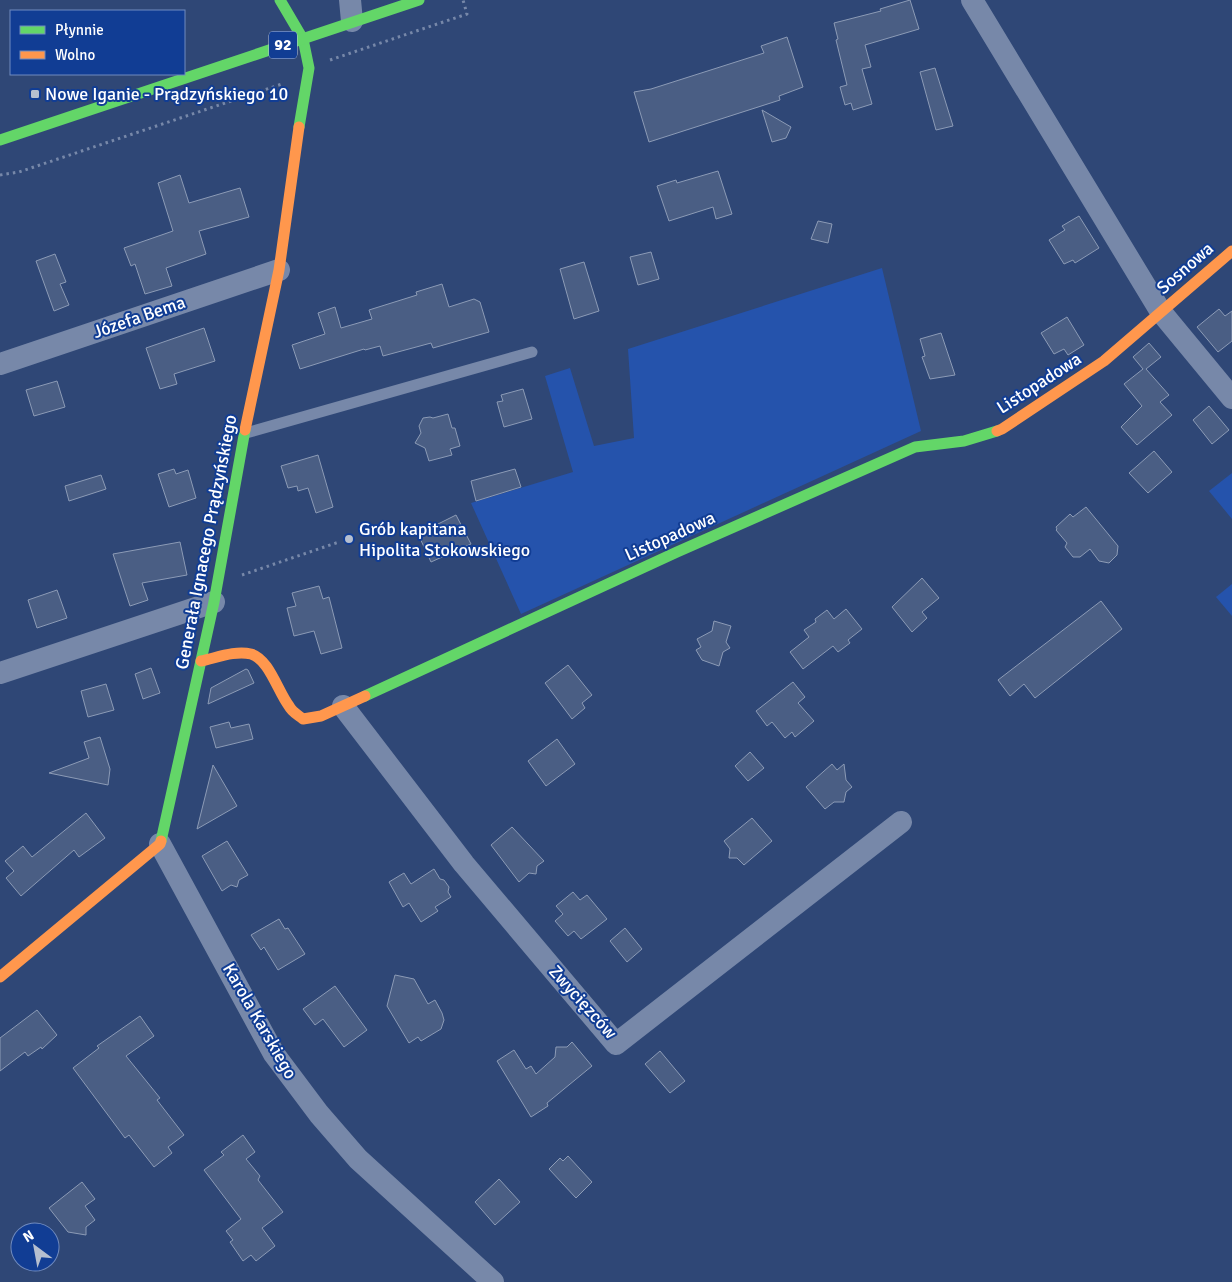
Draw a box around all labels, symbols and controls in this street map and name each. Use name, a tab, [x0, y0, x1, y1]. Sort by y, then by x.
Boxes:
legend	[10, 10, 185, 75]
text: Płynnie	[55, 21, 104, 39]
road number: 92	[269, 32, 297, 58]
text: Wolno	[55, 46, 96, 64]
place label: Nowe Iganie - Prądzyńskiego 10	[45, 83, 288, 105]
marker: Nowe Iganie - Prądzyńskiego 10	[29, 88, 41, 100]
street label: Sosnowa	[1152, 237, 1218, 299]
street label: Józefa Bema	[90, 291, 188, 343]
street label: Listopadowa	[993, 347, 1085, 419]
street label: Generała Ignacego Prądzyńskiego	[170, 413, 242, 671]
street label: Listopadowa	[621, 506, 719, 566]
place label: Grób kapitana Hipolita Stokowskiego	[359, 518, 530, 561]
marker: Grób kapitana Hipolita Stokowskiego	[343, 533, 355, 545]
street label: Karola Karskiego	[218, 959, 302, 1083]
street label: Zwycięzców	[544, 961, 622, 1043]
north arrow	[10, 1222, 60, 1272]
text: N	[20, 1227, 37, 1246]

